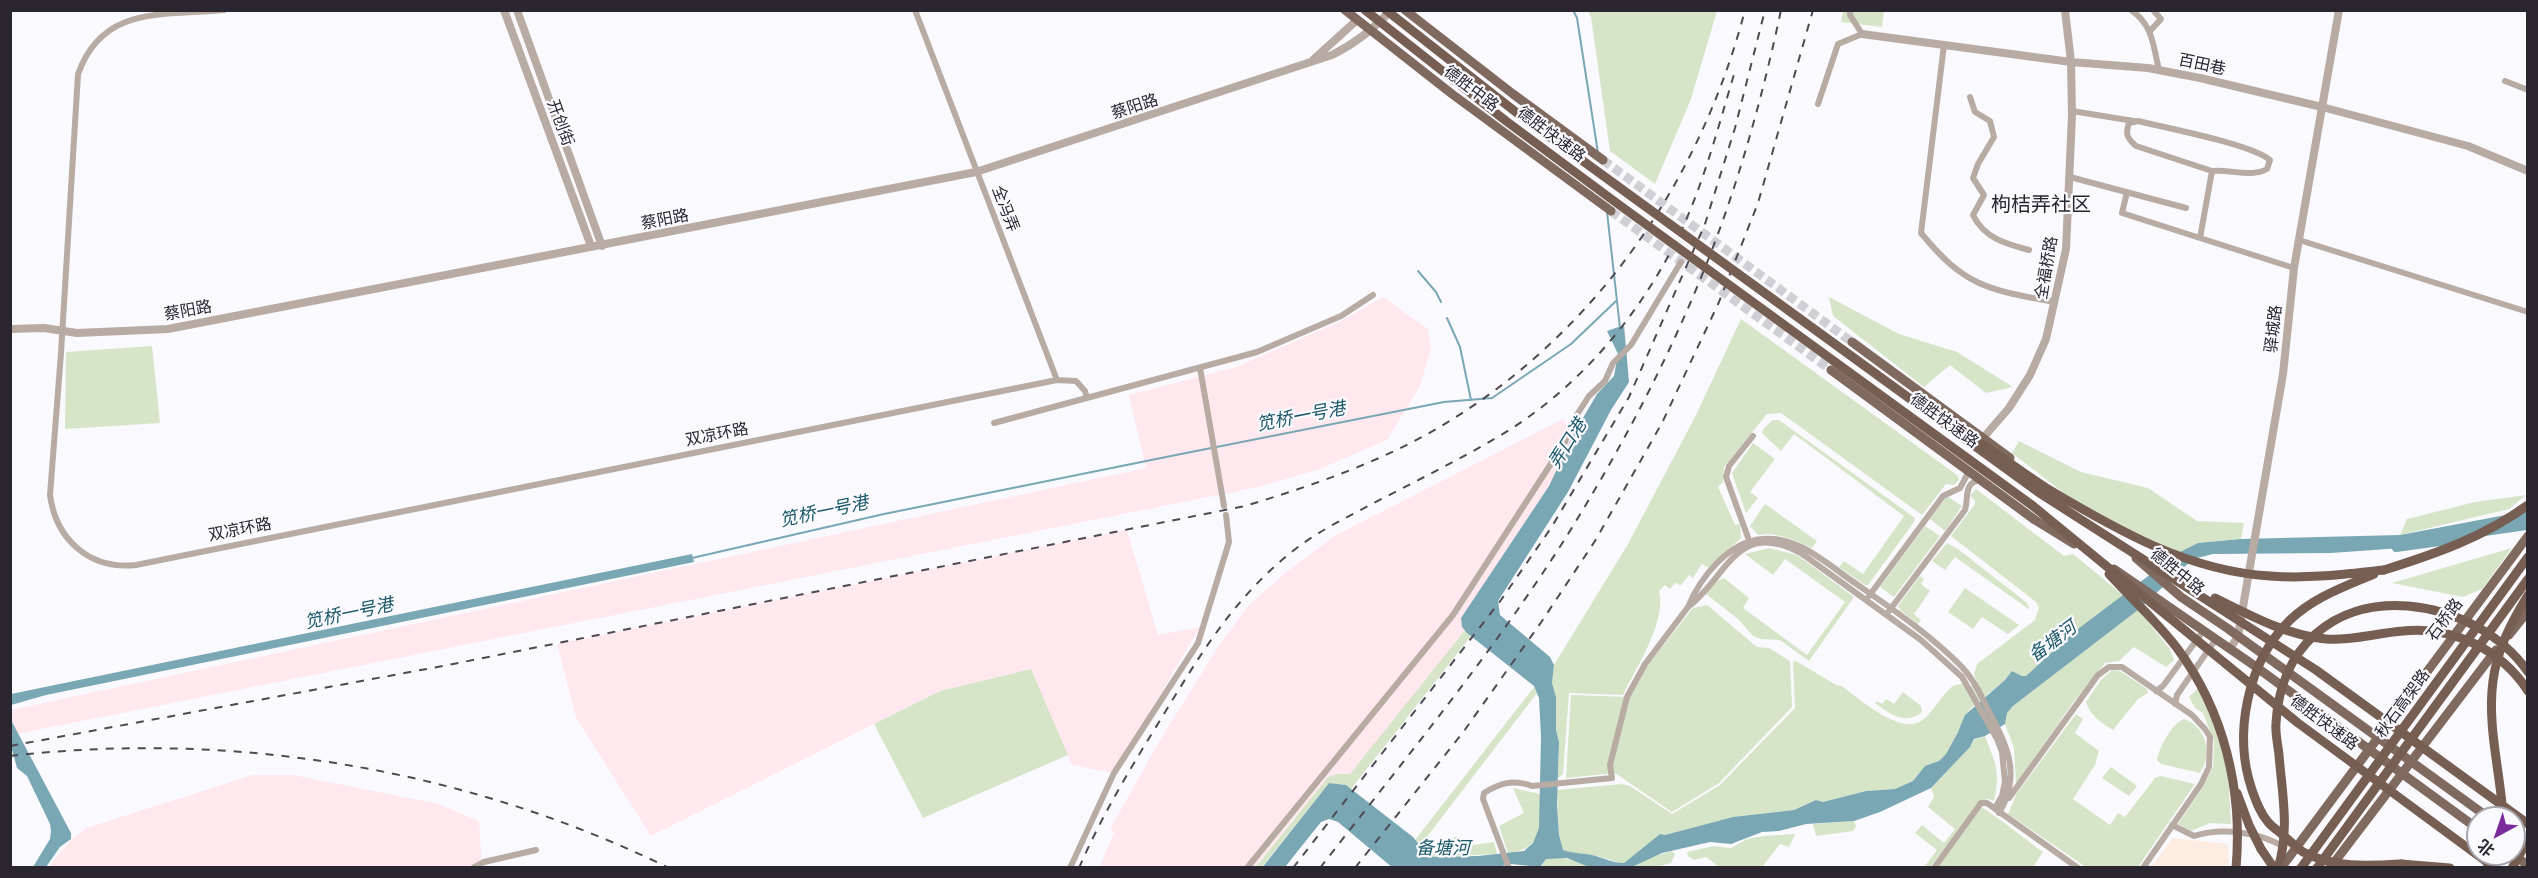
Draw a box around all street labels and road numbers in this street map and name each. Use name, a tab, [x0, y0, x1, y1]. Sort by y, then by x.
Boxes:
street label: 百田巷	[2177, 51, 2227, 79]
street label: 德胜中路	[1440, 62, 1502, 116]
street label: 蔡阳路	[1109, 90, 1161, 124]
street label: 开创街	[543, 97, 577, 149]
street label: 德胜快速路	[1513, 103, 1589, 167]
street label: 全冯弄	[987, 183, 1023, 235]
street label: 蔡阳路	[640, 206, 690, 234]
street label: 全福桥路	[2032, 235, 2062, 301]
street label: 蔡阳路	[163, 297, 213, 325]
street label: 驿城路	[2262, 304, 2286, 354]
street label: 德胜快速路	[1906, 390, 1982, 452]
street label: 双凉环路	[684, 419, 750, 451]
street label: 双凉环路	[207, 514, 273, 546]
street label: 德胜中路	[2146, 544, 2208, 600]
street label: 石桥路	[2423, 595, 2467, 645]
street label: 秋石高架路	[2372, 666, 2434, 742]
street label: 德胜快速路	[2286, 691, 2362, 755]

